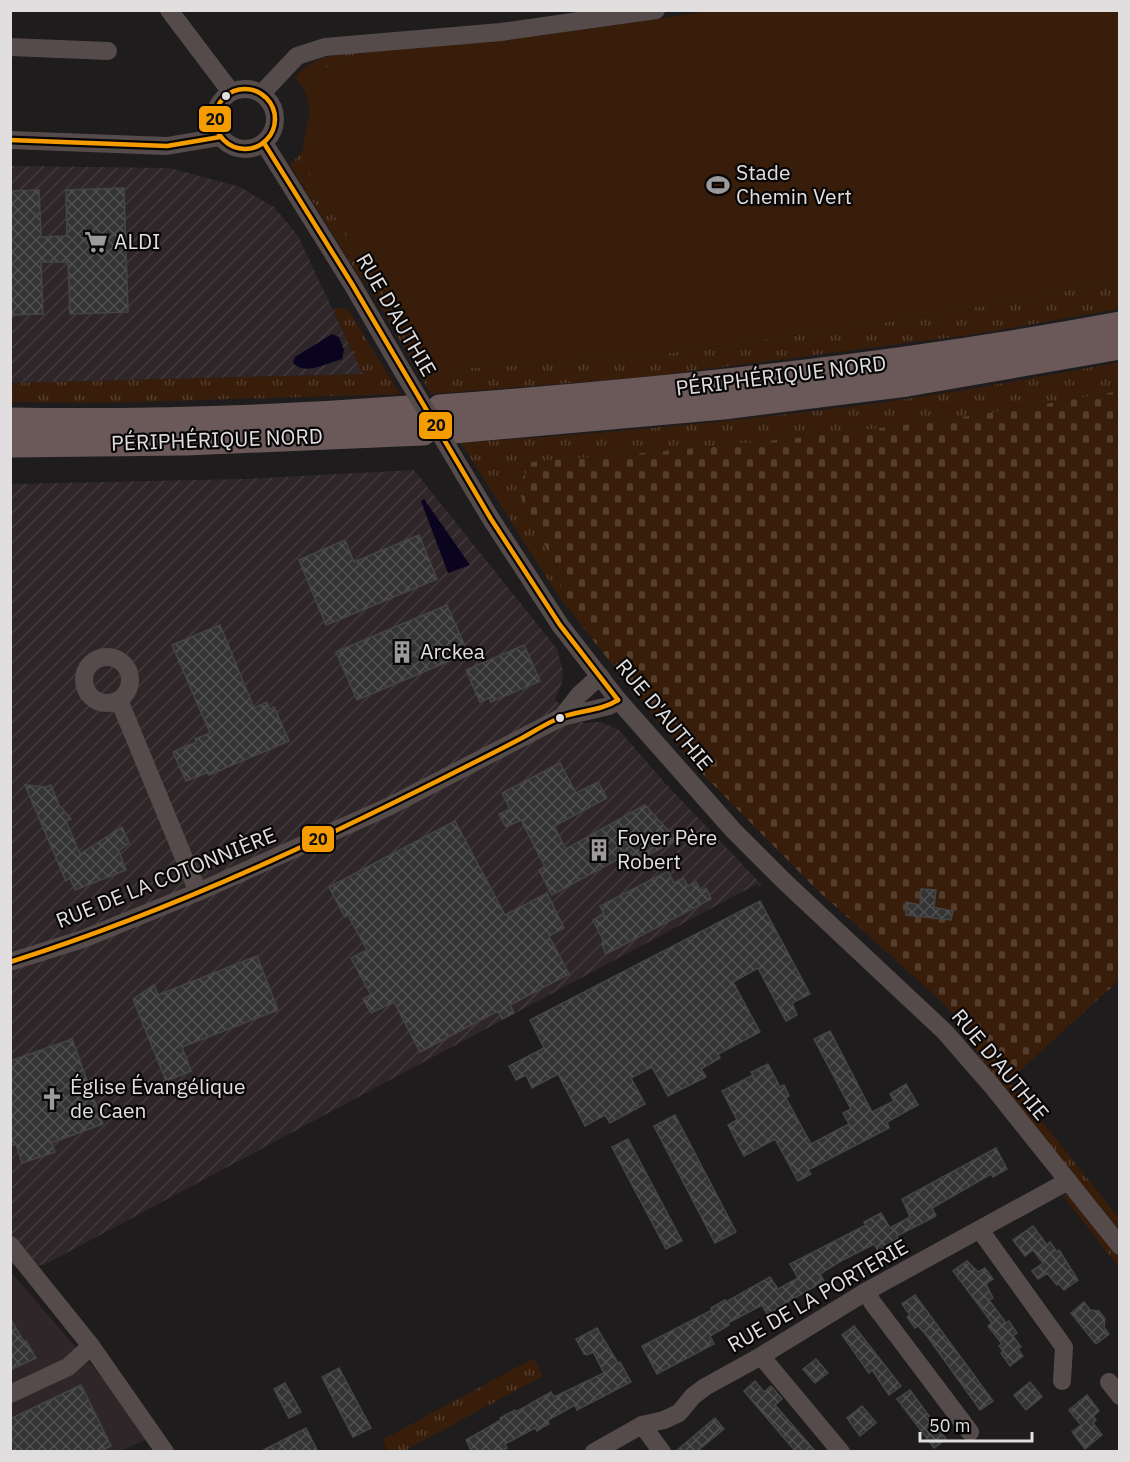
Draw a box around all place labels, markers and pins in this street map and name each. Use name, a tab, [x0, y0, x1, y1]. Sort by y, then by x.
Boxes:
unlabelled marker	[220, 90, 232, 102]
place label: Stade Chemin Vert	[736, 158, 852, 210]
sports icon: Stade Chemin Vert	[705, 172, 731, 198]
place label: ALDI	[114, 227, 160, 255]
supermarket icon: ALDI	[83, 229, 109, 255]
place label: Arckea	[420, 637, 485, 665]
building icon: Arckea	[389, 639, 415, 665]
unlabelled marker	[554, 712, 566, 724]
place label: Foyer Père Robert	[617, 823, 717, 875]
building icon: Foyer Père Robert	[586, 837, 612, 863]
place label: Église Évangélique de Caen	[70, 1072, 246, 1124]
church icon: Église Évangélique de Caen	[39, 1086, 65, 1112]

